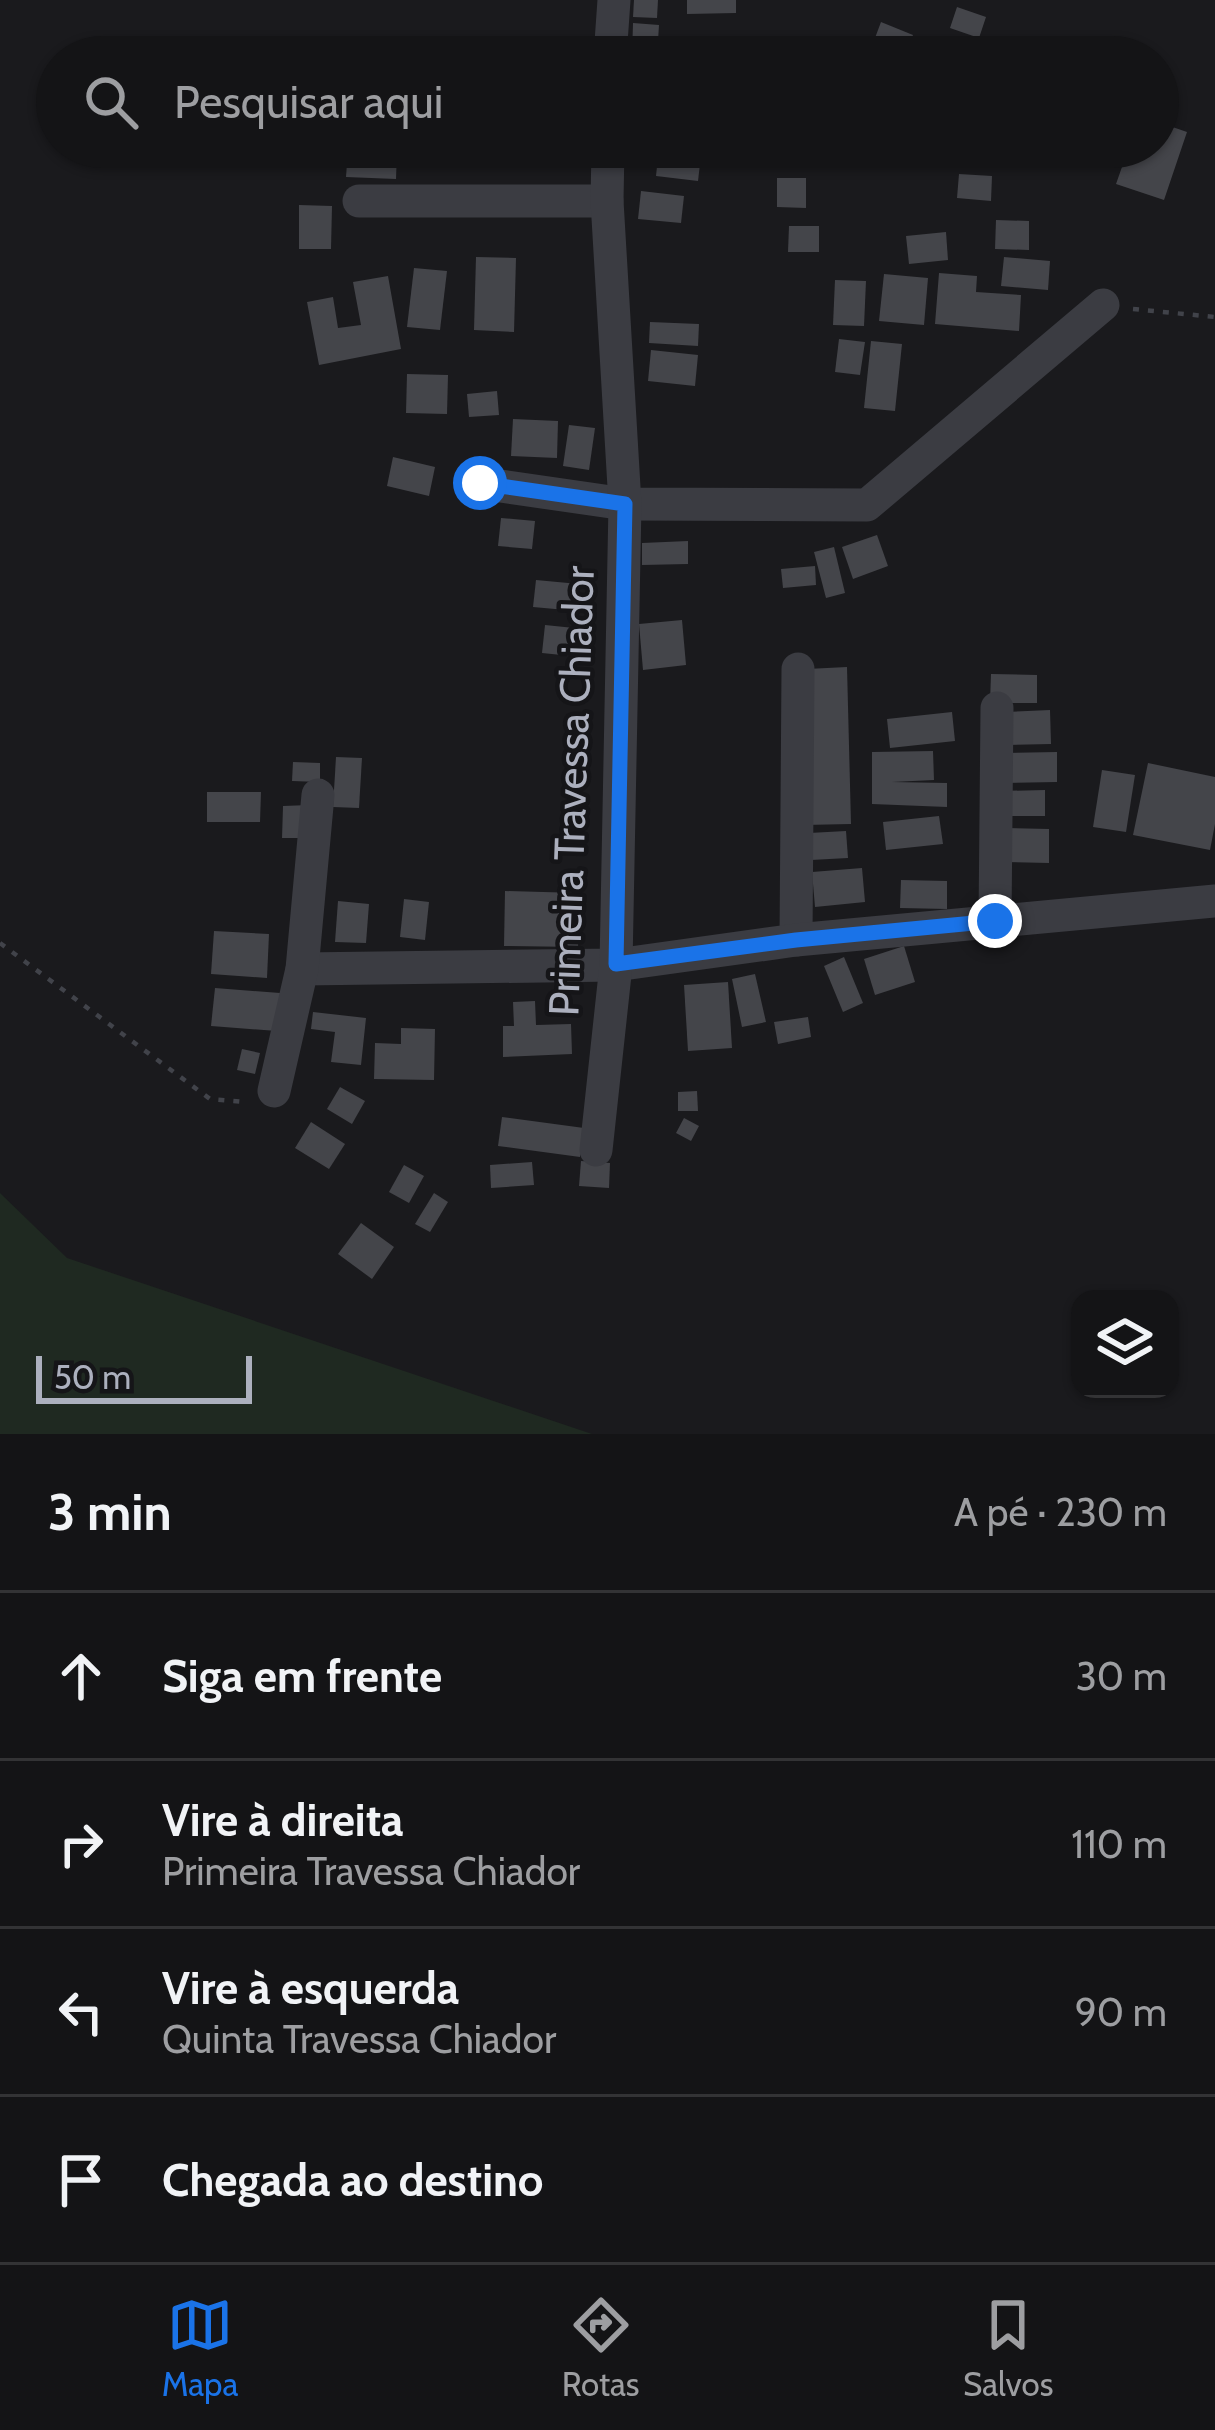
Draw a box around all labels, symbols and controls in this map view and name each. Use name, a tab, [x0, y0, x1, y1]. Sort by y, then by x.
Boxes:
search box	[36, 36, 1179, 168]
icon: search	[78, 69, 144, 135]
text: Pesquisar aqui	[174, 75, 443, 129]
route start	[453, 456, 507, 510]
street label: Primeira Travessa Chiador	[537, 564, 605, 1017]
route end	[968, 894, 1022, 948]
map controls	[1071, 1290, 1179, 1398]
button: layers	[1071, 1290, 1179, 1398]
scale bar	[36, 1350, 252, 1403]
text: 50 m	[54, 1357, 131, 1397]
text: 3 min	[48, 1481, 172, 1543]
text: A pé · 230 m	[954, 1488, 1167, 1536]
icon: ahead	[48, 1643, 114, 1709]
text: Siga em frente	[162, 1649, 442, 1703]
text: 30 m	[1076, 1652, 1167, 1700]
text: Vire à direita	[162, 1793, 404, 1847]
icon: right	[48, 1811, 114, 1877]
text: 110 m	[1071, 1820, 1167, 1868]
text: Primeira Travessa Chiador	[162, 1847, 580, 1895]
text: Vire à esquerda	[162, 1961, 459, 2015]
icon: left	[48, 1979, 114, 2045]
text: 90 m	[1075, 1988, 1167, 2036]
text: Quinta Travessa Chiador	[162, 2015, 556, 2063]
icon: arrive	[48, 2147, 114, 2213]
text: Chegada ao destino	[162, 2153, 543, 2207]
tab: Mapa	[162, 2292, 238, 2404]
tab: Rotas	[562, 2292, 640, 2404]
tab: Salvos	[963, 2292, 1053, 2404]

